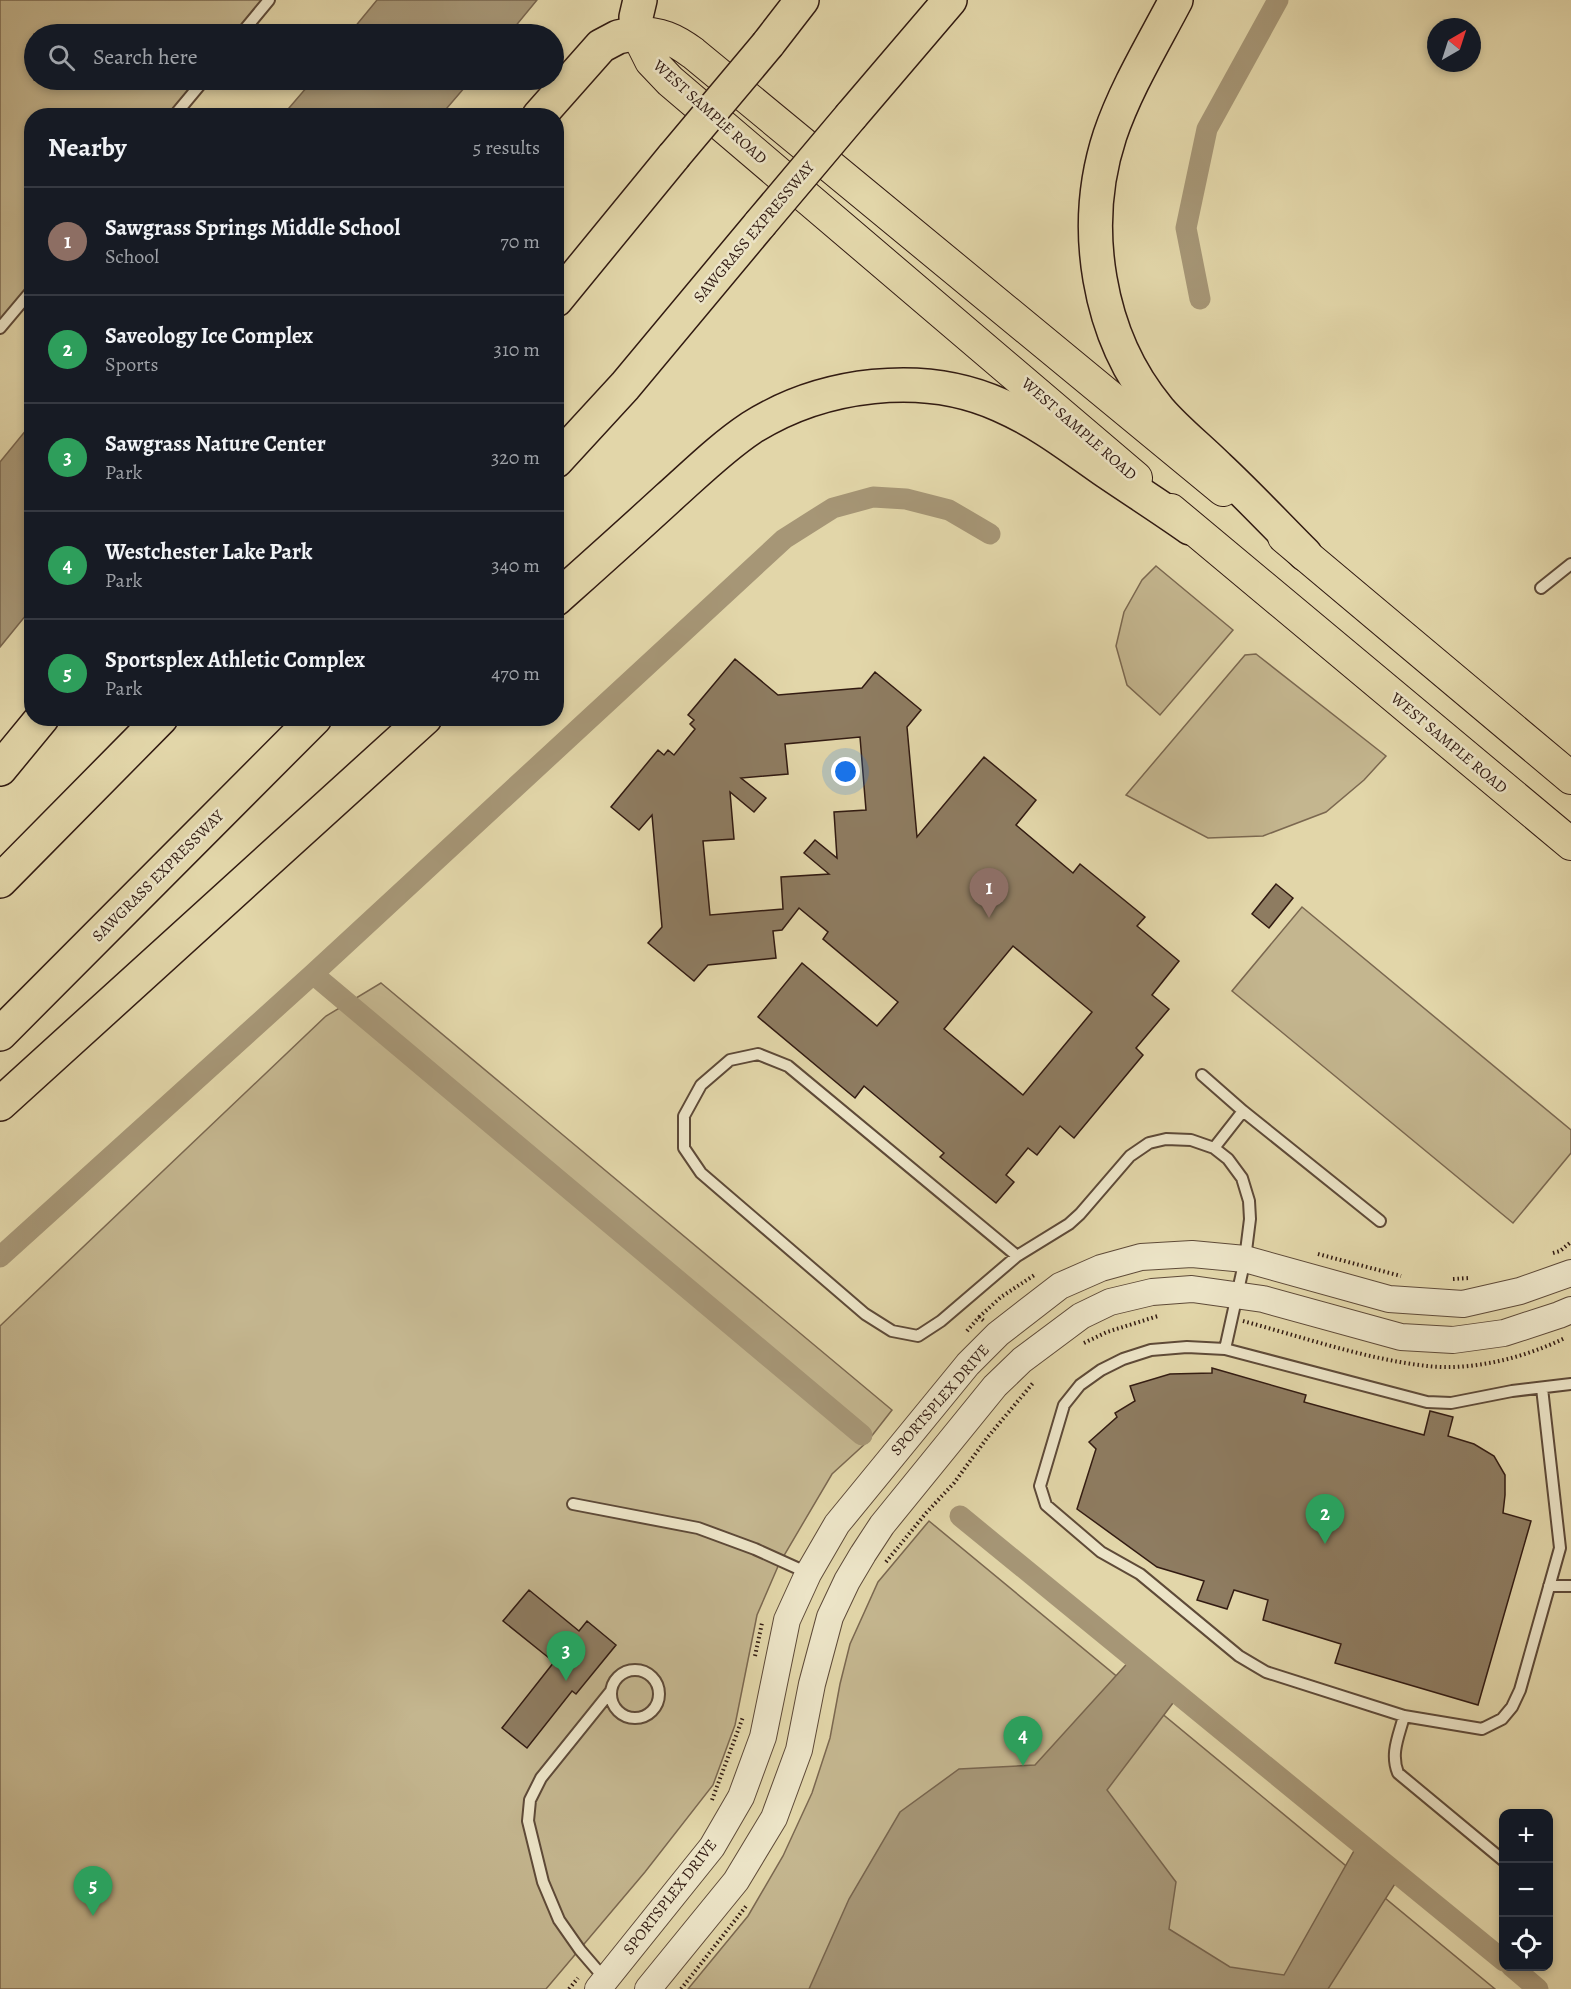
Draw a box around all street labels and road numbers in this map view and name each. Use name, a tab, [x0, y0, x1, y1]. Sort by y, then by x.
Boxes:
street label: WEST SAMPLE ROAD	[647, 54, 772, 169]
street label: SAWGRASS EXPRESSWAY	[688, 156, 820, 307]
street label: WEST SAMPLE ROAD	[1016, 372, 1141, 485]
street label: WEST SAMPLE ROAD	[1385, 687, 1512, 799]
street label: SAWGRASS EXPRESSWAY	[87, 805, 229, 947]
street label: SPORTSPLEX DRIVE	[885, 1340, 995, 1460]
street label: SPORTSPLEX DRIVE	[618, 1835, 722, 1959]

